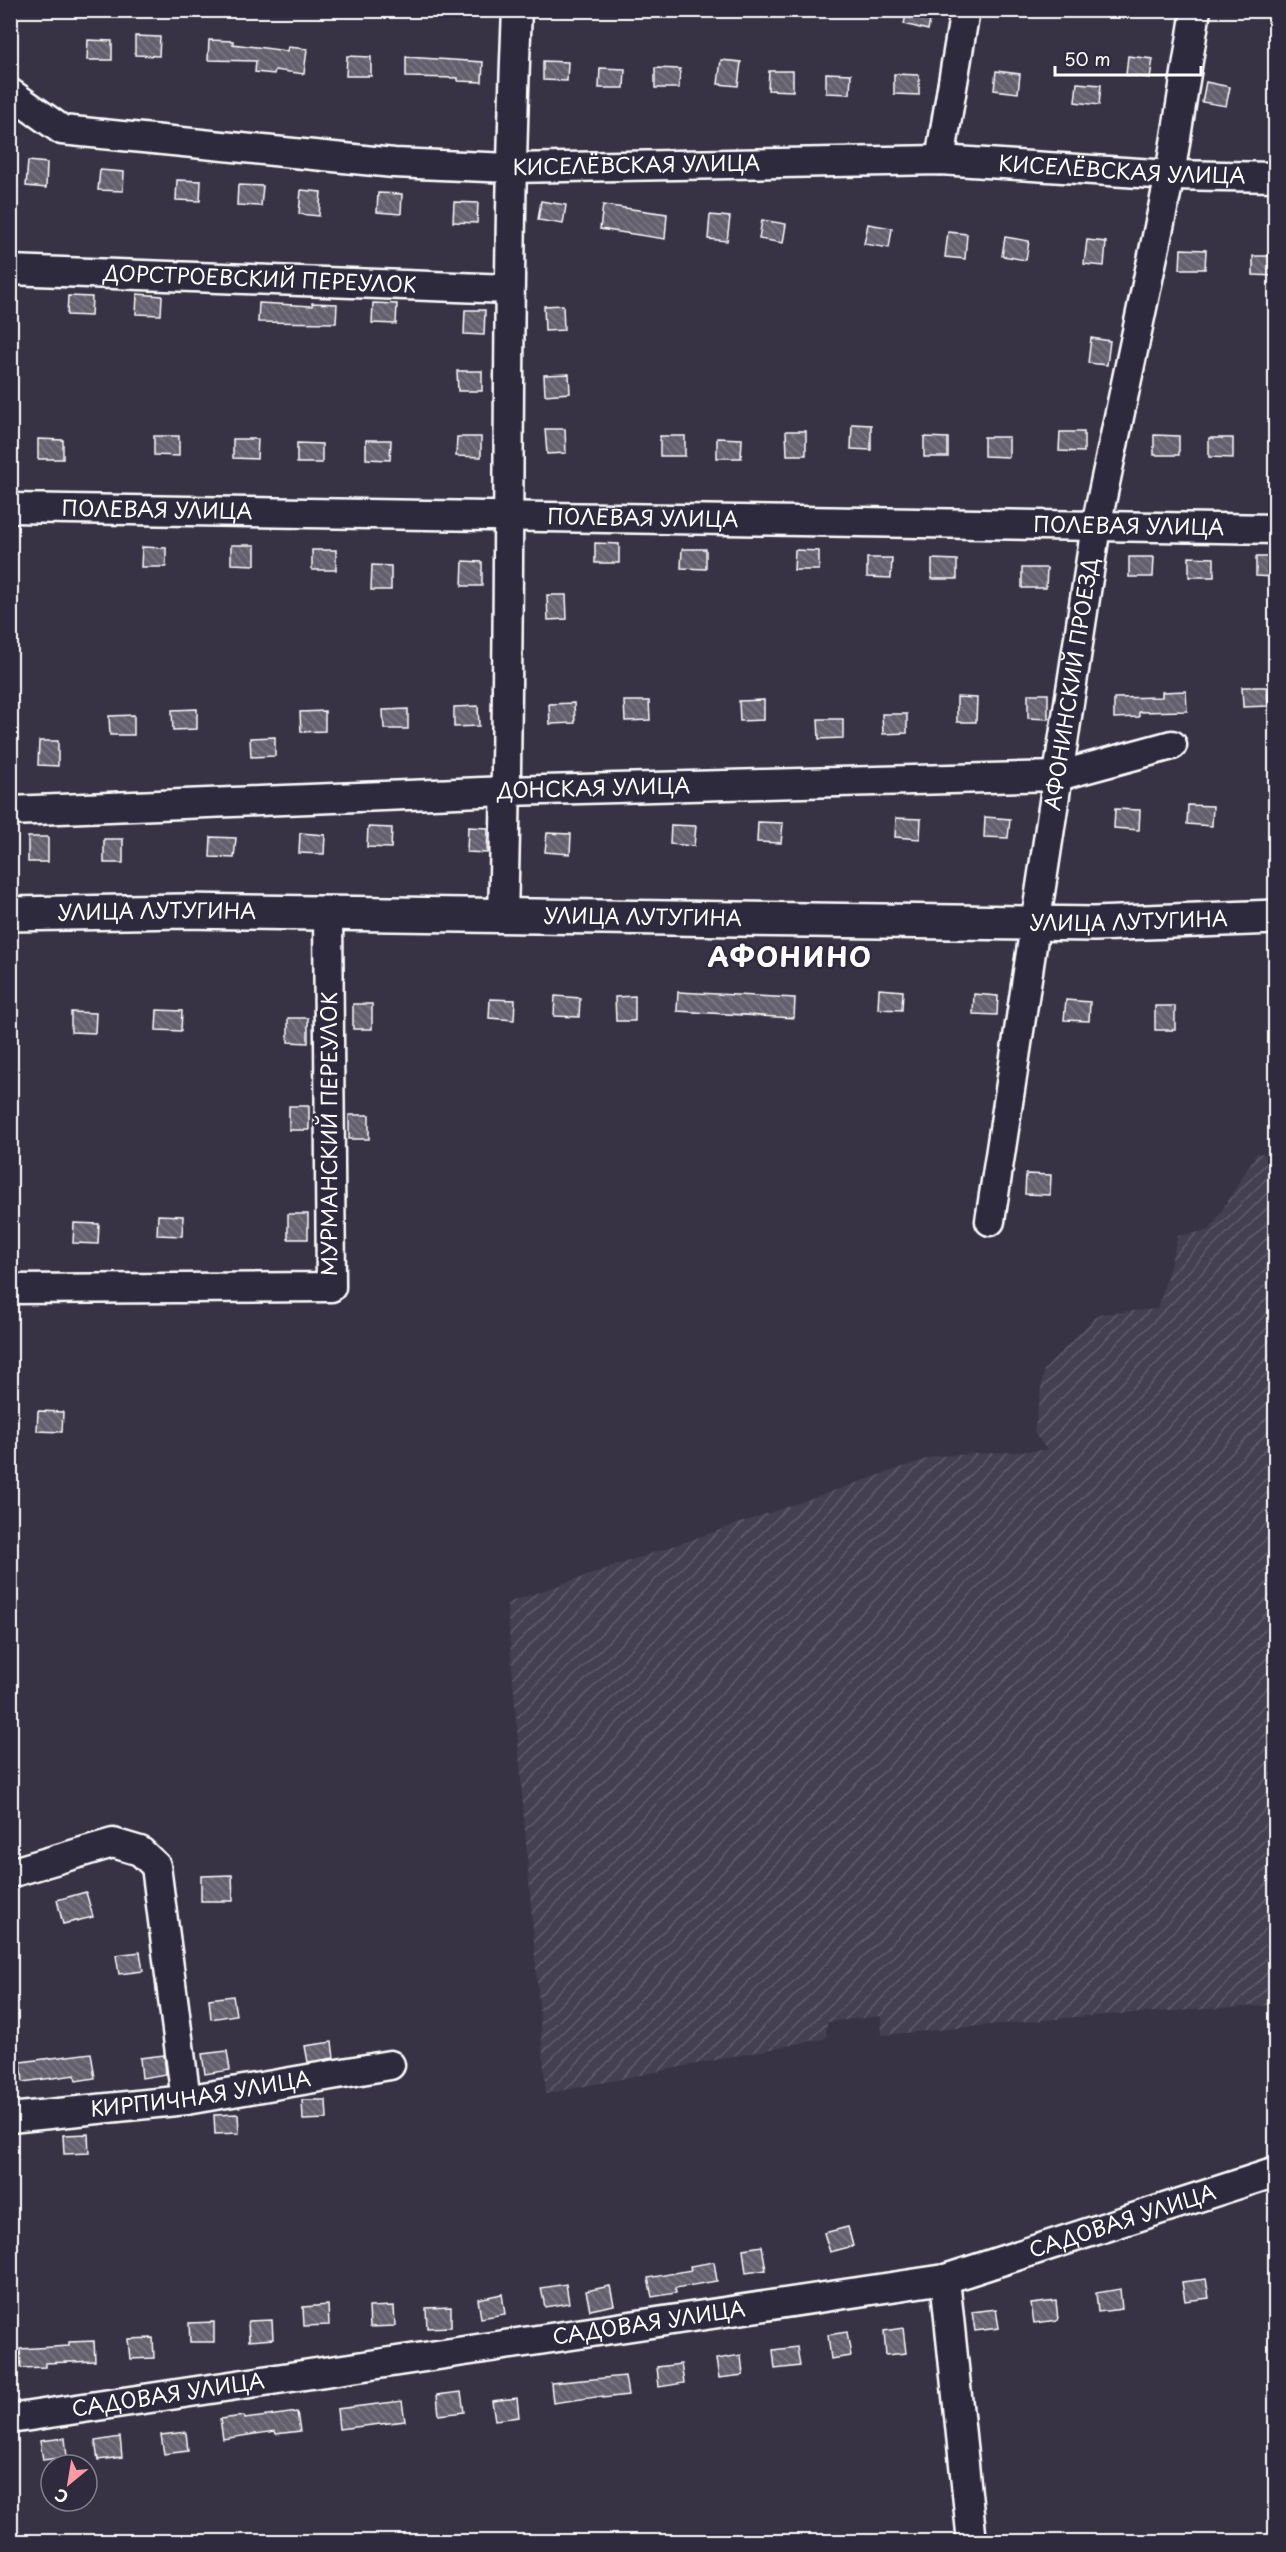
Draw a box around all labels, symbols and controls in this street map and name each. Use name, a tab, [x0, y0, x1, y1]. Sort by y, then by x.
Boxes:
scale bar	[1055, 39, 1200, 77]
text: 50 m	[1064, 45, 1111, 72]
street label: КИСЕЛЁВСКАЯ УЛИЦА	[512, 145, 760, 182]
street label: КИСЕЛЁВСКАЯ УЛИЦА	[998, 146, 1246, 190]
street label: ДОРСТРОЕВСКИЙ ПЕРЕУЛОК	[102, 256, 417, 299]
street label: ПОЛЕВАЯ УЛИЦА	[61, 491, 253, 526]
street label: ПОЛЕВАЯ УЛИЦА	[547, 499, 739, 534]
street label: ПОЛЕВАЯ УЛИЦА	[1033, 507, 1225, 542]
street label: АФОНИНСКИЙ ПРОЕЗД	[1035, 555, 1105, 813]
street label: ДОНСКАЯ УЛИЦА	[495, 768, 691, 805]
street label: УЛИЦА ЛУТУГИНА	[58, 893, 256, 927]
street label: УЛИЦА ЛУТУГИНА	[544, 898, 742, 933]
street label: УЛИЦА ЛУТУГИНА	[1030, 901, 1228, 938]
district label: АФОНИНО	[708, 935, 872, 976]
street label: МУРМАНСКИЙ ПЕРЕУЛОК	[312, 992, 344, 1276]
street label: КИРПИЧНАЯ УЛИЦА	[88, 2061, 313, 2124]
street label: САДОВАЯ УЛИЦА	[1024, 2175, 1219, 2265]
street label: САДОВАЯ УЛИЦА	[550, 2291, 747, 2352]
street label: САДОВАЯ УЛИЦА	[69, 2363, 267, 2424]
north arrow	[39, 2453, 99, 2513]
text: С	[50, 2483, 72, 2510]

